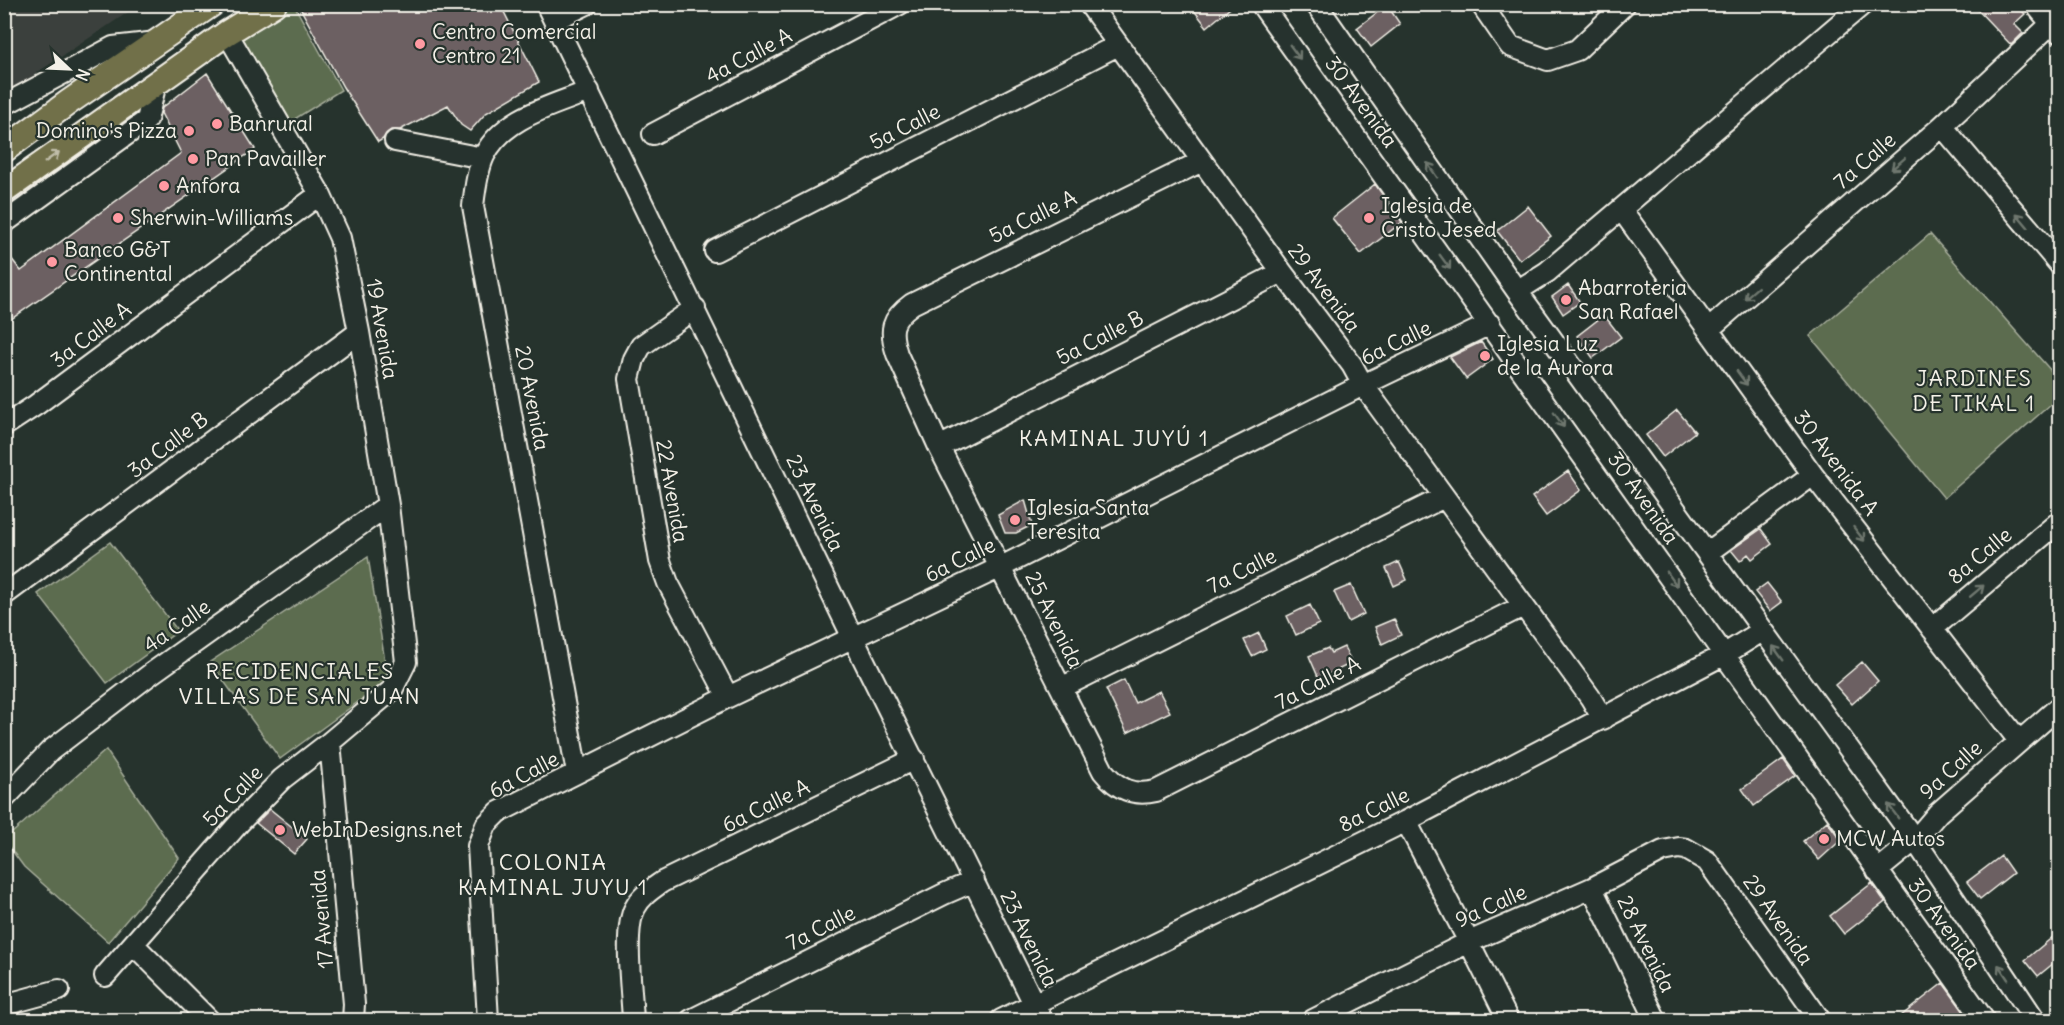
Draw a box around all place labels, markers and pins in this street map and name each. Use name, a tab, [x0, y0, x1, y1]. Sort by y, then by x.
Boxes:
place label: Centro Comercial Centro 21	[432, 18, 596, 69]
marker: Centro Comercial Centro 21	[413, 37, 427, 51]
place label: Banrural	[229, 110, 313, 137]
place label: Domino's Pizza	[36, 117, 177, 144]
marker: Banrural	[210, 117, 224, 131]
marker: Domino's Pizza	[182, 124, 196, 138]
place label: Pan Pavailler	[205, 145, 327, 172]
marker: Pan Pavailler	[186, 152, 200, 166]
place label: Anfora	[176, 172, 240, 199]
marker: Anfora	[157, 179, 171, 193]
place label: Iglesia de Cristo Jesed	[1381, 192, 1497, 243]
place label: Sherwin-Williams	[130, 204, 293, 231]
marker: Sherwin-Williams	[111, 211, 125, 225]
marker: Iglesia de Cristo Jesed	[1362, 211, 1376, 225]
place label: Banco G&T Continental	[64, 236, 172, 287]
marker: Banco G&T Continental	[45, 255, 59, 269]
place label: Abarroteria San Rafael	[1578, 274, 1687, 325]
marker: Abarroteria San Rafael	[1559, 293, 1573, 307]
place label: Iglesia Luz de la Aurora	[1497, 330, 1614, 381]
marker: Iglesia Luz de la Aurora	[1478, 349, 1492, 363]
place label: Iglesia Santa Teresita	[1027, 494, 1149, 545]
marker: Iglesia Santa Teresita	[1008, 513, 1022, 527]
place label: WebInDesigns.net	[292, 816, 463, 843]
marker: WebInDesigns.net	[273, 823, 287, 837]
place label: MCW Autos	[1836, 825, 1945, 852]
marker: MCW Autos	[1817, 832, 1831, 846]

